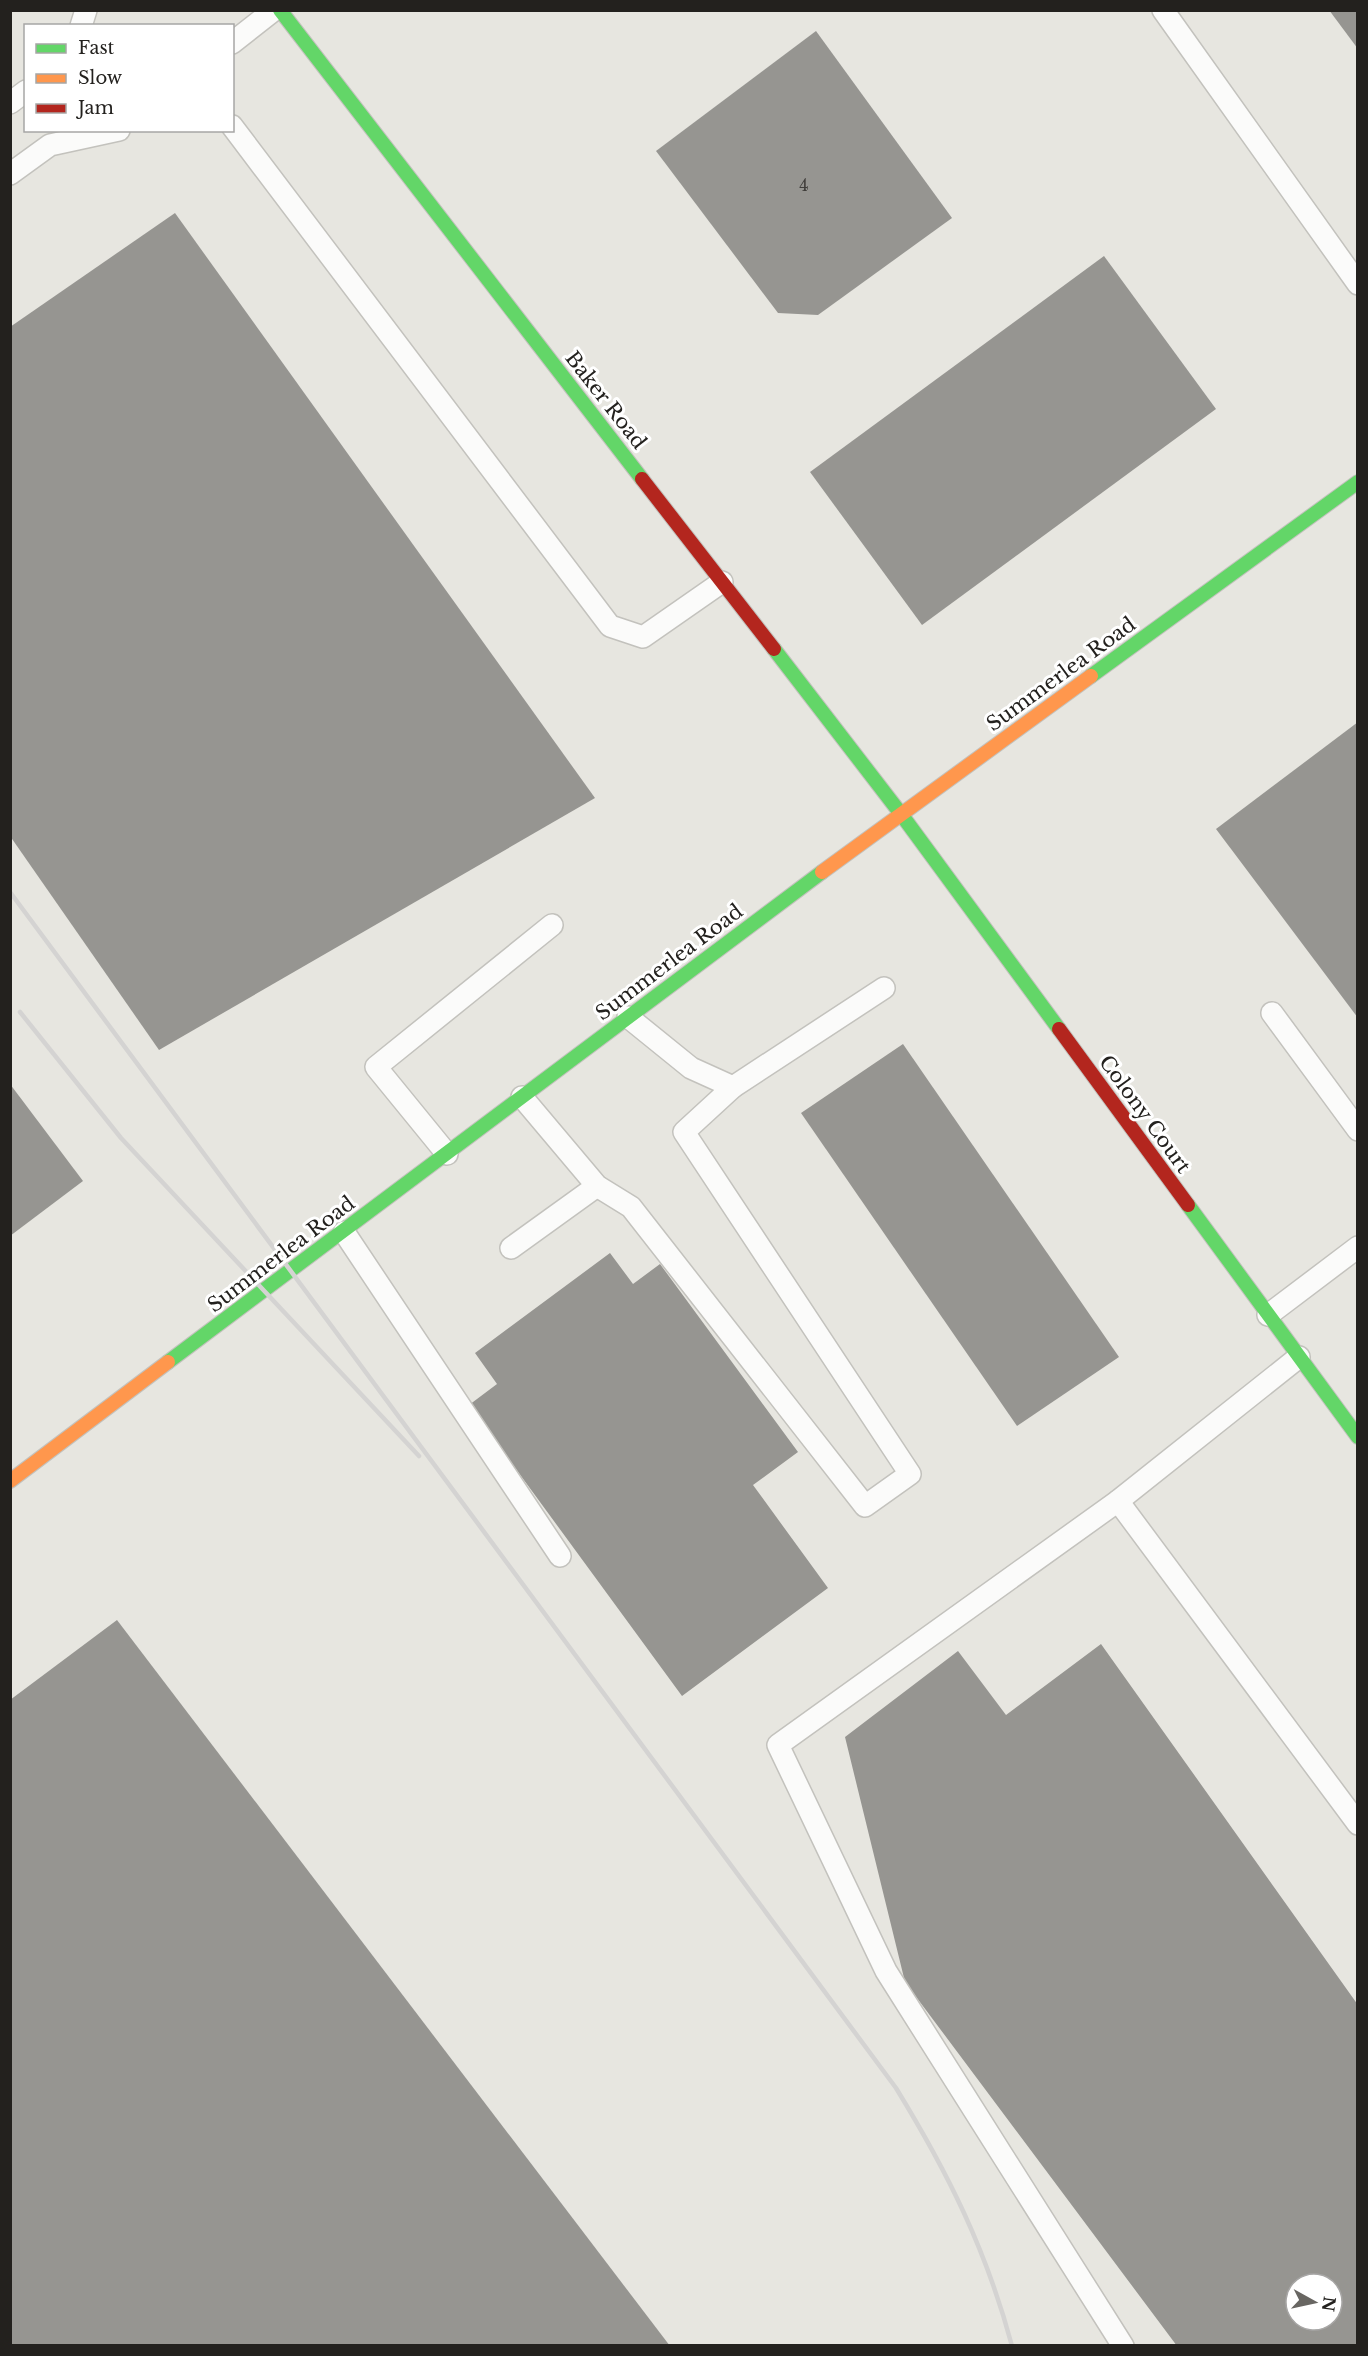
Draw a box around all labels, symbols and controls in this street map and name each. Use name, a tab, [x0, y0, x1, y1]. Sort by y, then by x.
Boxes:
legend	[24, 24, 234, 132]
text: Fast	[78, 37, 115, 59]
text: Slow	[78, 67, 123, 89]
text: Jam	[76, 97, 114, 119]
house number: 4	[799, 175, 809, 195]
street label: Baker Road	[560, 346, 652, 454]
street label: Summerlea Road	[982, 612, 1140, 736]
street label: Summerlea Road	[591, 899, 747, 1025]
street label: Colony Court	[1094, 1050, 1196, 1178]
street label: Summerlea Road	[203, 1191, 359, 1317]
north arrow	[1284, 2272, 1344, 2332]
text: N	[1318, 2295, 1340, 2313]

